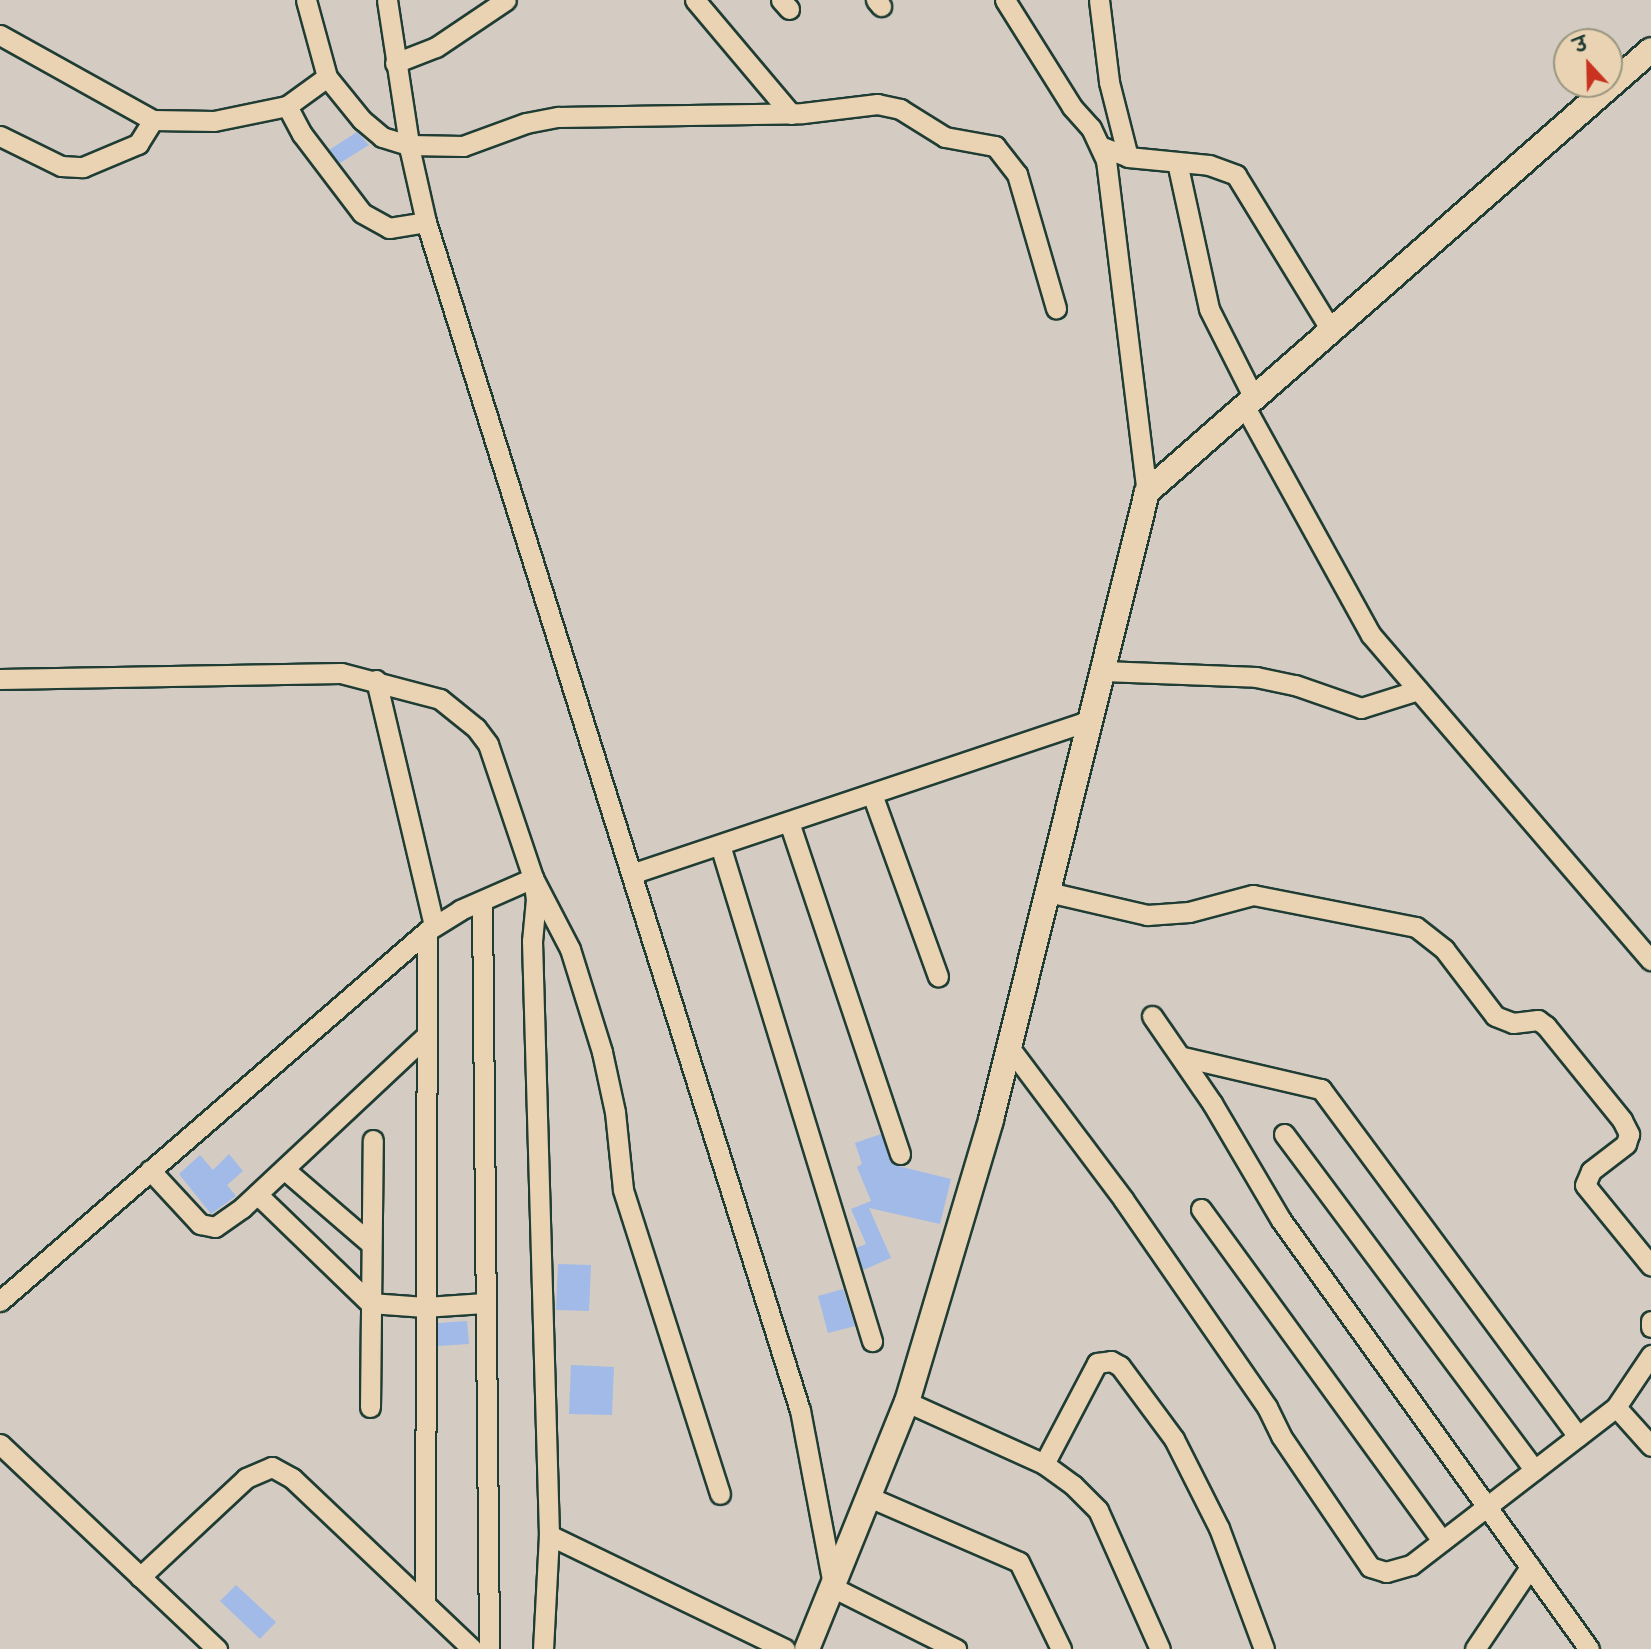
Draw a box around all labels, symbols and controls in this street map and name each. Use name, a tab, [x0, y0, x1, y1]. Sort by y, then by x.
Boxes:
north arrow	[1553, 28, 1623, 98]
text: उ	[1571, 32, 1591, 59]

